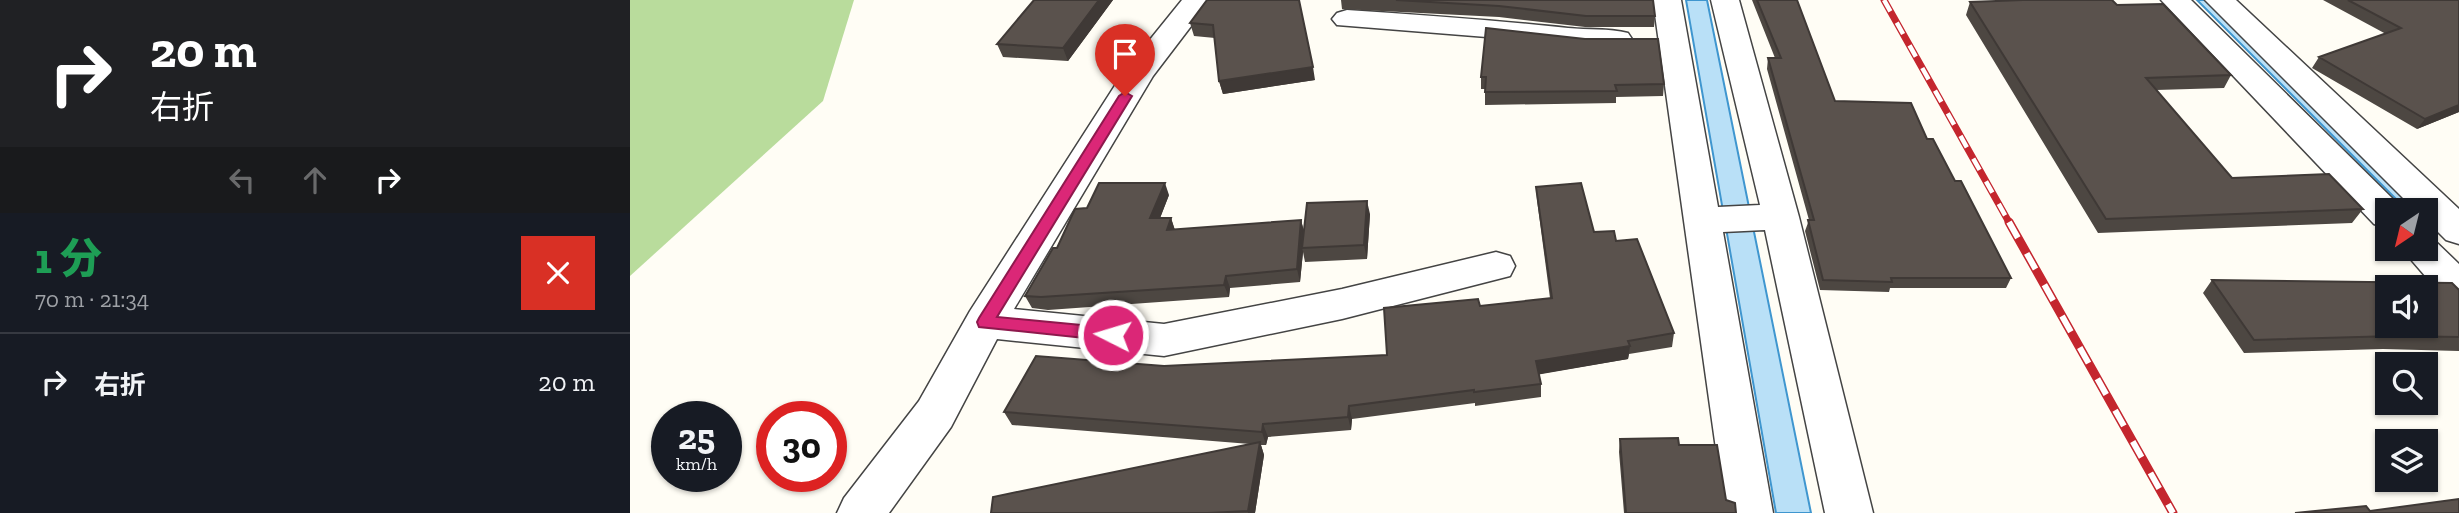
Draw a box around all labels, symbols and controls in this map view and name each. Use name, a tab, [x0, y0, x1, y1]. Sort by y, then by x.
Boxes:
text: 20 m	[150, 21, 257, 80]
pin	[1095, 24, 1155, 96]
icon: right	[35, 28, 126, 119]
icon: arrive	[1106, 35, 1144, 73]
text: 右折	[150, 88, 214, 126]
icon: left	[223, 161, 261, 199]
icon: ahead	[296, 161, 334, 199]
icon: right	[369, 161, 407, 199]
north arrow	[2375, 198, 2438, 261]
map controls	[2375, 198, 2438, 492]
text: 1 分	[35, 233, 102, 284]
button: close	[521, 236, 595, 310]
button: sound	[2375, 275, 2438, 338]
text: 70 m · 21:34	[35, 285, 149, 313]
position arrow	[1076, 298, 1150, 372]
button: search	[2375, 352, 2438, 415]
icon: right	[35, 363, 73, 401]
text: 20 m	[538, 366, 595, 398]
text: 右折	[94, 369, 146, 401]
speed limit sign: 30	[756, 401, 847, 492]
text: 25	[678, 416, 715, 458]
button: layers	[2375, 429, 2438, 492]
text: km/h	[676, 453, 717, 475]

